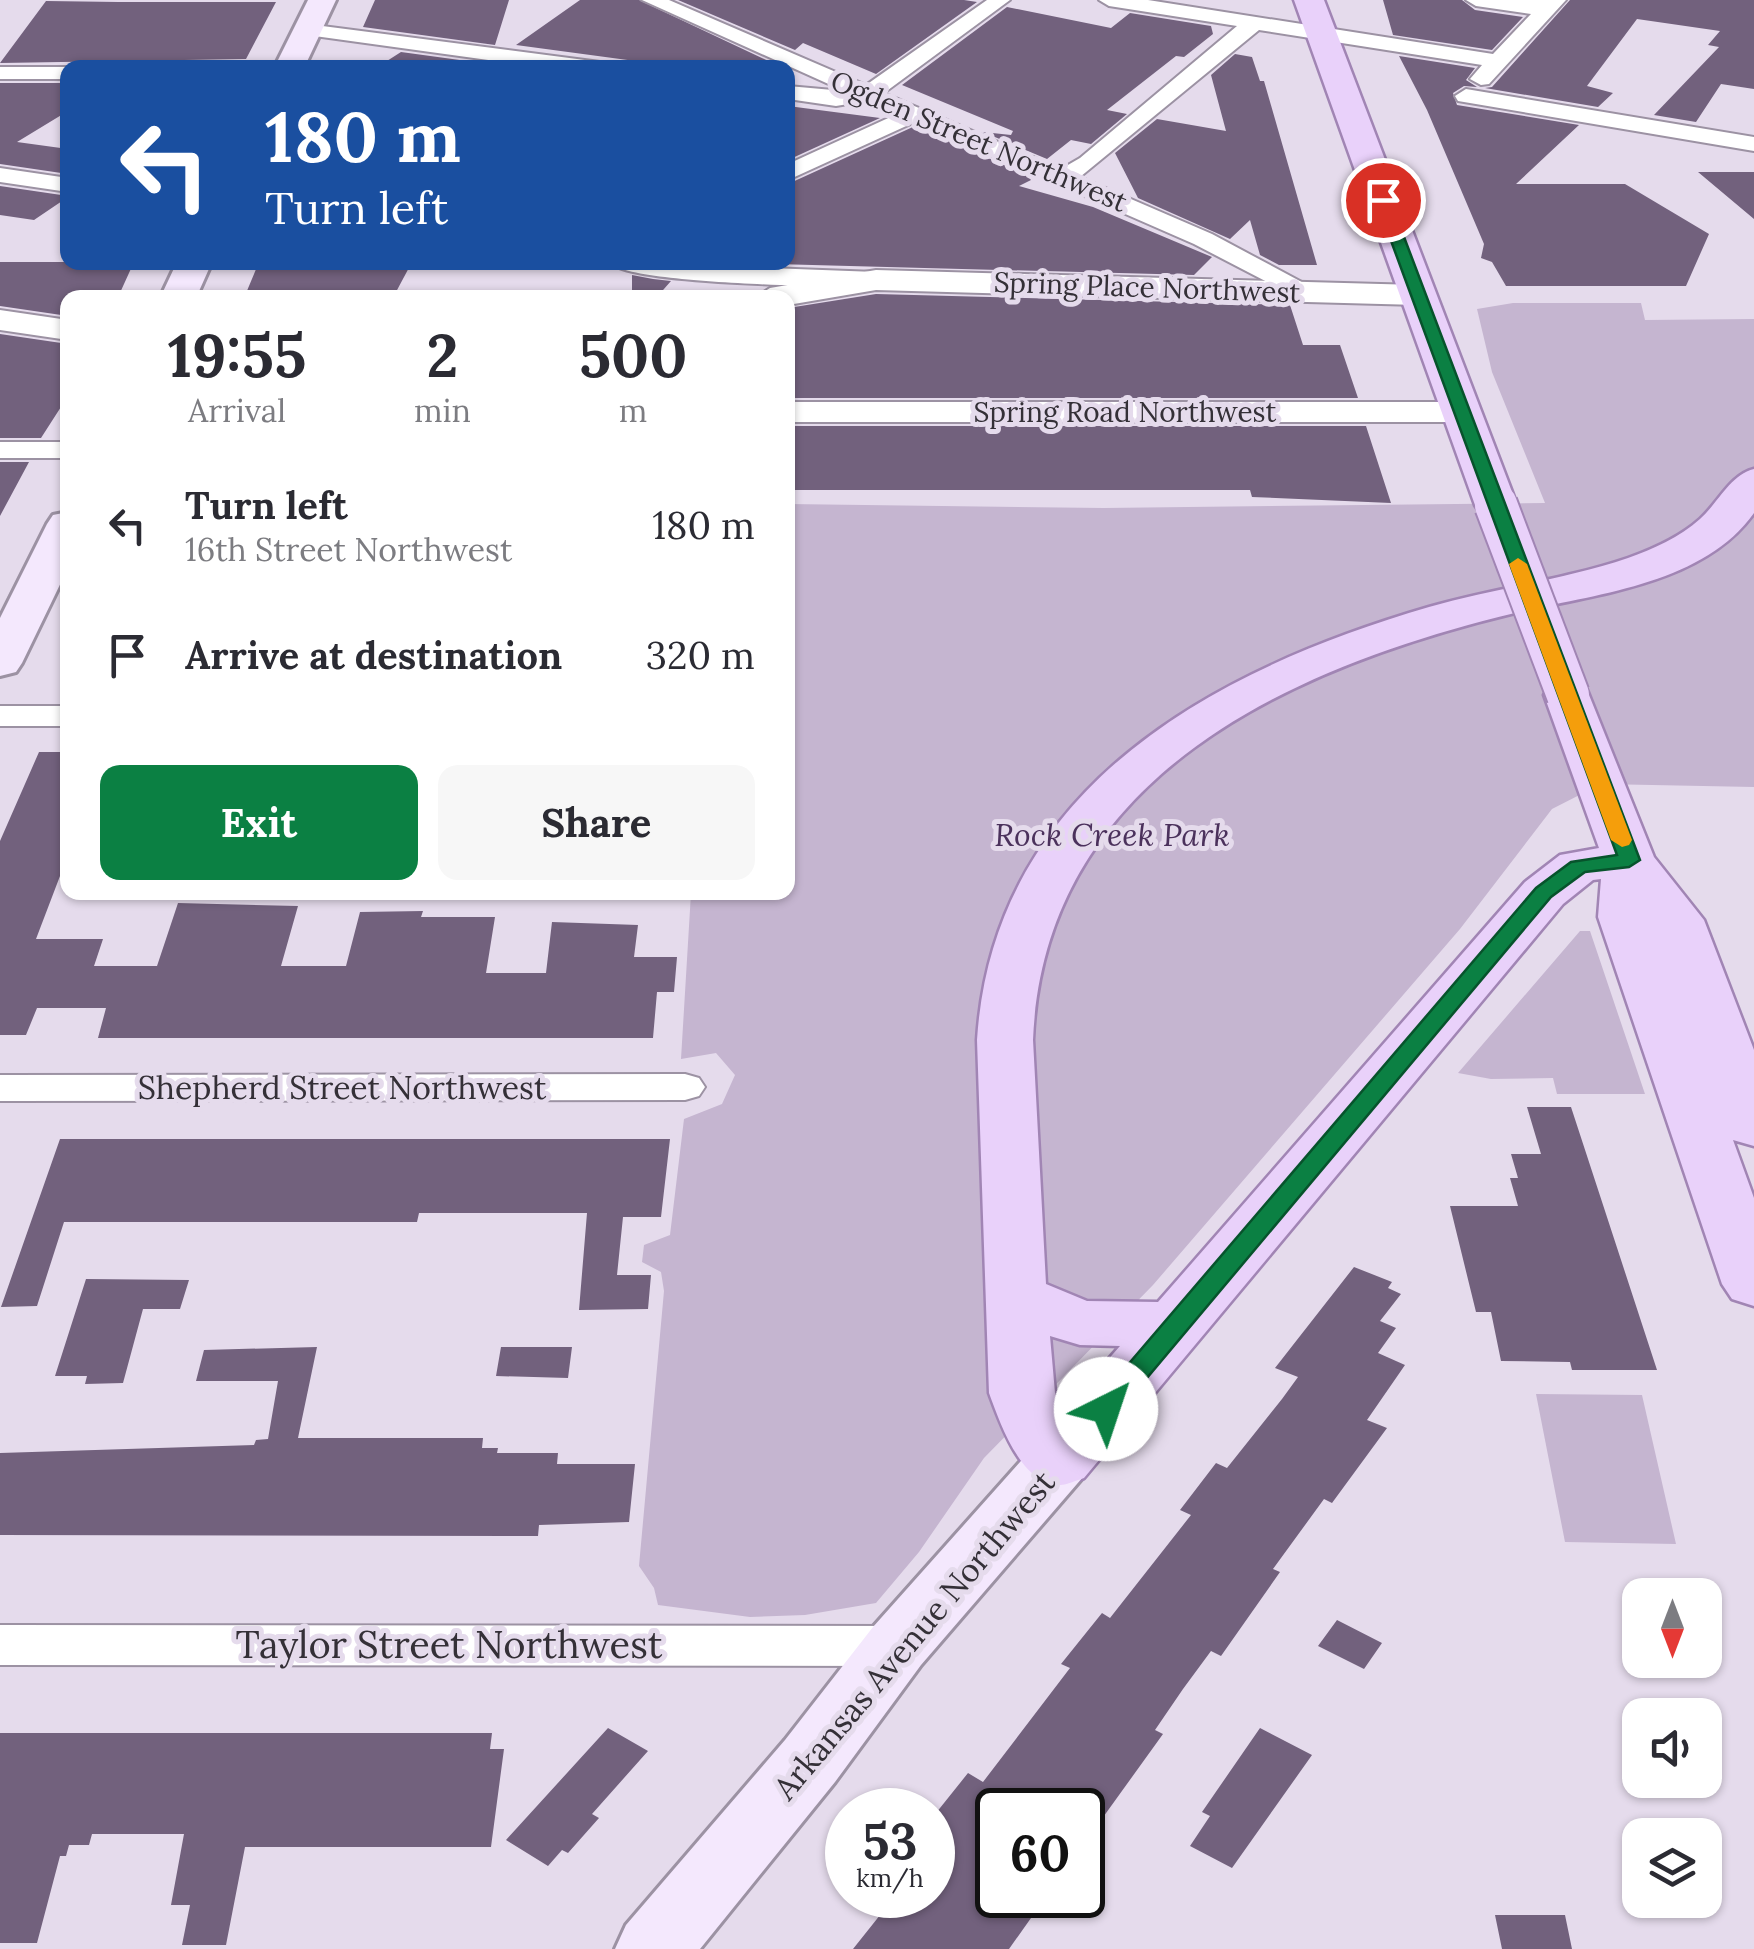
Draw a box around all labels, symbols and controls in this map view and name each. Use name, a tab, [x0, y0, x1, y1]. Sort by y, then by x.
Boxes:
street label: Ogden Street Northwest	[825, 62, 1133, 220]
text: 180 m	[265, 92, 461, 181]
icon: left	[100, 100, 230, 230]
pin	[1341, 158, 1426, 243]
icon: arrive	[1356, 173, 1411, 228]
text: Turn left	[265, 179, 448, 236]
street label: Spring Place Northwest	[993, 264, 1301, 310]
text: 19:55	[168, 317, 306, 393]
text: 2	[427, 317, 458, 393]
text: 500	[579, 317, 687, 393]
text: Arrival	[188, 390, 286, 431]
text: min	[414, 390, 471, 431]
text: m	[619, 390, 647, 431]
street label: Spring Road Northwest	[974, 394, 1277, 430]
text: Turn left	[185, 481, 348, 529]
icon: left	[100, 498, 155, 553]
text: 180 m	[652, 501, 755, 549]
text: 16th Street Northwest	[185, 529, 512, 570]
icon: arrive	[100, 628, 155, 683]
text: Arrive at destination	[185, 631, 562, 679]
text: 320 m	[646, 631, 755, 679]
button: Exit	[100, 765, 418, 880]
button: Share	[438, 765, 755, 880]
park label: Rock Creek Park	[994, 814, 1230, 855]
street label: Shepherd Street Northwest	[138, 1067, 547, 1108]
position arrow	[1054, 1357, 1158, 1461]
street label: Arkansas Avenue Northwest	[764, 1462, 1064, 1808]
north arrow	[1622, 1578, 1722, 1678]
map controls	[1622, 1578, 1722, 1918]
street label: Taylor Street Northwest	[236, 1620, 663, 1669]
button: sound	[1622, 1698, 1722, 1798]
speed limit sign: 60	[975, 1788, 1105, 1918]
text: 53	[863, 1809, 918, 1873]
button: layers	[1622, 1818, 1722, 1918]
text: km/h	[856, 1862, 924, 1894]

